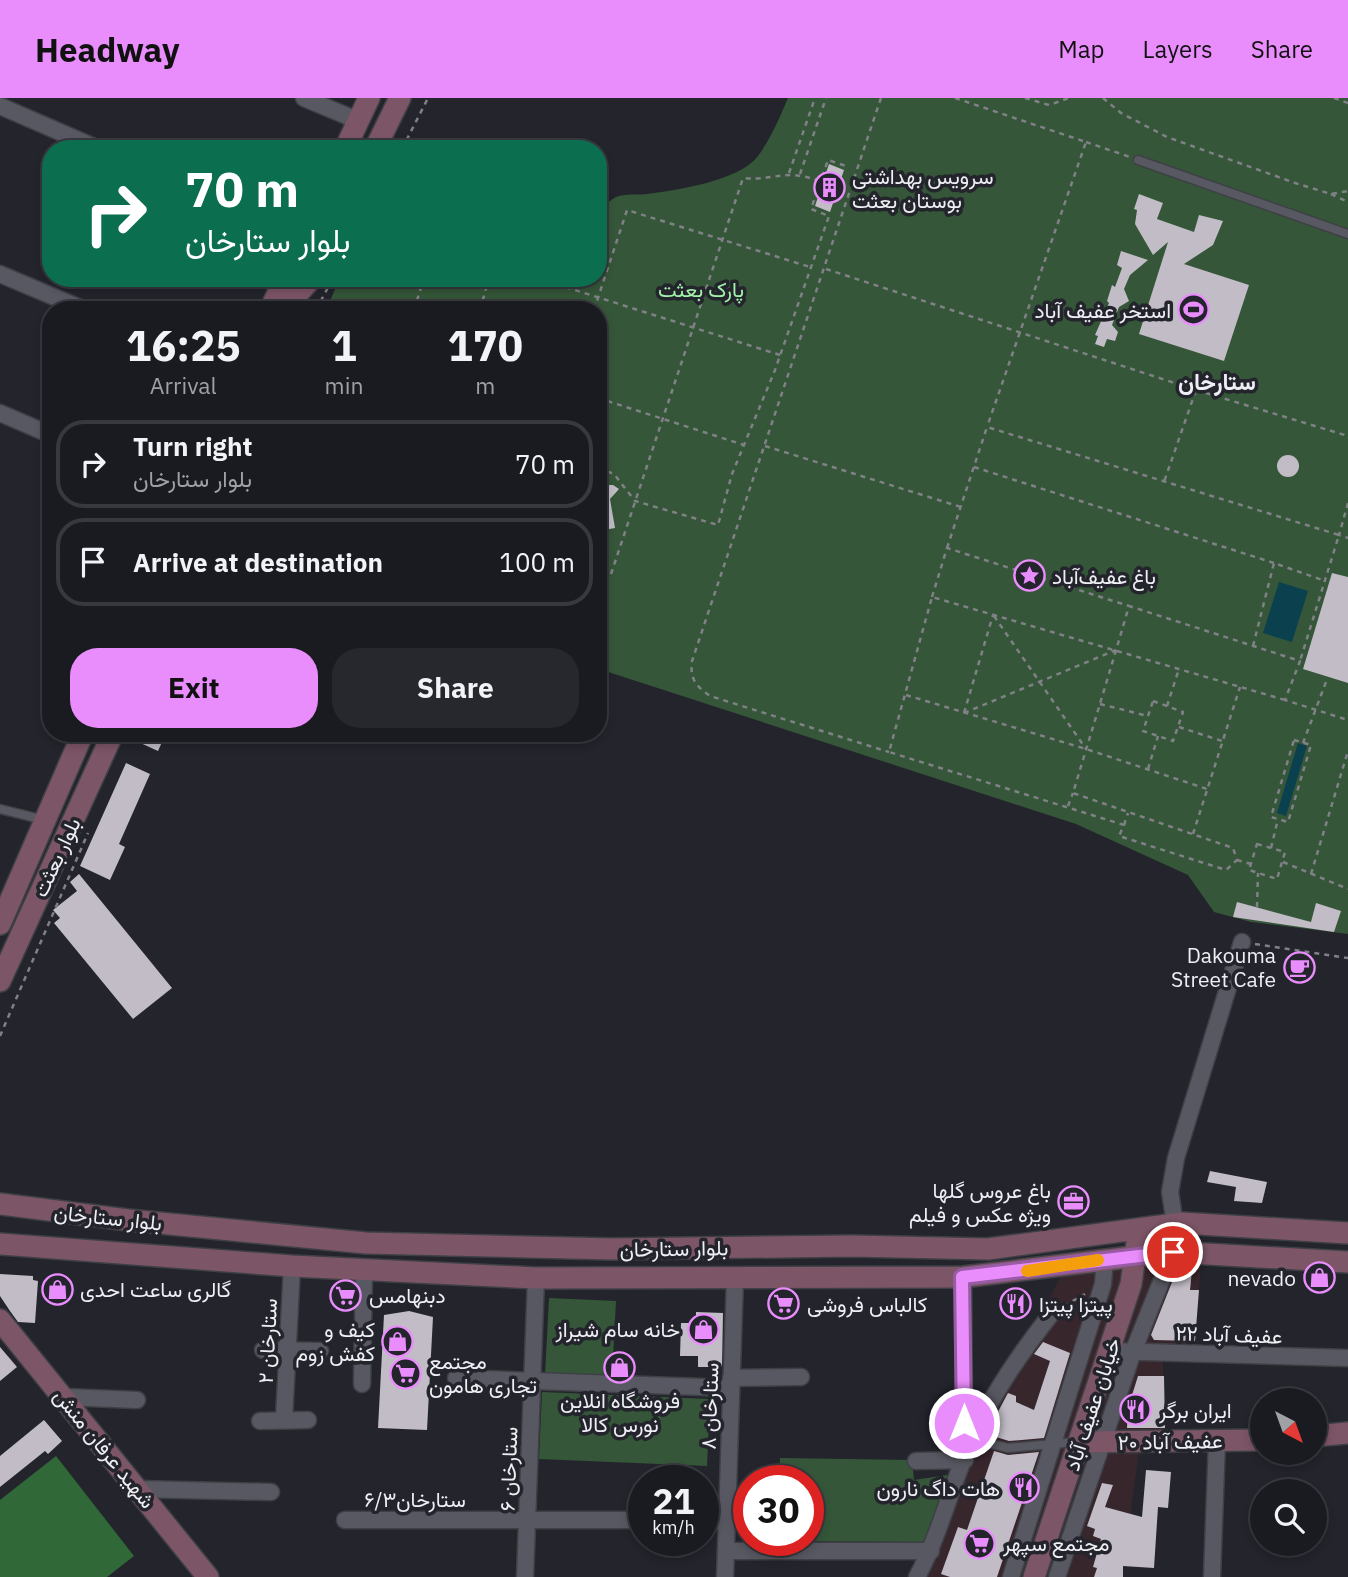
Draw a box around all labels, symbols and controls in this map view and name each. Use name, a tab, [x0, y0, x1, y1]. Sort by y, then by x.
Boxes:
text: Headway	[35, 28, 180, 71]
text: Map	[1058, 33, 1105, 65]
text: Layers	[1143, 33, 1213, 65]
text: Share	[1251, 33, 1313, 65]
text: 70 m	[185, 157, 299, 220]
place label: سرویس بهداشتی بوستان بعثت	[852, 162, 994, 214]
icon: right	[70, 168, 161, 259]
building icon: سرویس بهداشتی بوستان بعثت	[812, 171, 846, 205]
text: بلوار ستارخان	[185, 219, 351, 261]
park label: پارک بعثت	[658, 275, 744, 304]
sports icon: استخر عفیف آباد	[1177, 293, 1211, 327]
place label: استخر عفیف آباد	[1035, 296, 1171, 324]
text: 16:25	[126, 318, 241, 373]
text: 1	[331, 318, 357, 373]
text: 170	[447, 318, 523, 373]
district label: ستارخان	[1178, 366, 1256, 397]
text: Arrival	[150, 370, 217, 400]
text: min	[325, 370, 363, 400]
text: m	[475, 370, 495, 400]
text: Turn right	[133, 429, 252, 463]
icon: right	[74, 445, 112, 483]
text: 70 m	[515, 447, 575, 481]
text: بلوار ستارخان	[133, 463, 252, 493]
icon: arrive	[74, 543, 112, 581]
text: Arrive at destination	[133, 545, 383, 579]
text: 100 m	[499, 545, 575, 579]
place icon: باغ عفیف‌آباد	[1012, 559, 1046, 593]
place label: باغ عفیف‌آباد	[1052, 562, 1156, 591]
button: Exit	[70, 648, 318, 728]
button: Share	[332, 648, 579, 728]
street label: بلوار بعثت	[25, 813, 87, 901]
place label: Dakouma Street Cafe	[1171, 941, 1276, 993]
cafe icon: Dakouma Street Cafe	[1282, 950, 1316, 984]
place label: باغ عروس گلها ویژه عکس و فیلم	[909, 1176, 1051, 1229]
office icon: باغ عروس گلها ویژه عکس و فیلم	[1057, 1185, 1091, 1219]
street label: بلوار ستارخان	[53, 1197, 163, 1237]
pin	[1143, 1222, 1203, 1282]
street label: بلوار ستارخان	[619, 1233, 729, 1263]
icon: arrive	[1154, 1233, 1192, 1271]
shop icon: nevado	[1302, 1261, 1336, 1295]
place label: nevado	[1227, 1264, 1296, 1292]
shop icon: گالری ساعت احدی	[40, 1272, 74, 1306]
place label: گالری ساعت احدی	[80, 1275, 231, 1303]
supermarket icon: دبنهامس	[329, 1278, 363, 1312]
place label: دبنهامس	[369, 1281, 445, 1309]
supermarket icon: کالباس فروشی	[767, 1287, 801, 1321]
restaurant icon: پیتزا پیتزا	[999, 1287, 1033, 1321]
place label: کالباس فروشی	[807, 1290, 927, 1318]
place label: پیتزا پیتزا	[1039, 1290, 1113, 1319]
street label: ۲ ستارخان	[251, 1298, 283, 1384]
shop icon: خانه سام شیراز	[686, 1312, 720, 1346]
place label: کیف و کفش زوم	[296, 1315, 375, 1368]
place label: خانه سام شیراز	[554, 1315, 680, 1344]
street label: عفیف آباد ۲۲	[1175, 1318, 1283, 1350]
shop icon: کیف و کفش زوم	[381, 1324, 415, 1358]
street label: خیابان عفیف آباد	[1057, 1334, 1127, 1474]
place label: مجتمع تجاری هامون	[429, 1347, 537, 1399]
shop icon: فروشگاه انلاین نورس کالا	[603, 1351, 637, 1385]
supermarket icon: مجتمع تجاری هامون	[389, 1356, 423, 1390]
street label: ستارخان ۸	[693, 1362, 725, 1450]
street label: شهید عرفان منش	[48, 1382, 162, 1514]
place label: فروشگاه انلاین نورس کالا	[560, 1386, 680, 1438]
position arrow	[927, 1386, 1001, 1460]
north arrow	[1250, 1388, 1326, 1465]
map controls	[1250, 1388, 1327, 1556]
restaurant icon: ایران برگر	[1119, 1393, 1153, 1427]
place label: ایران برگر	[1158, 1396, 1232, 1424]
street label: ستارخان ۶	[493, 1426, 523, 1512]
street label: عفیف آباد ۲۰	[1117, 1426, 1223, 1456]
speed limit sign: 30	[733, 1465, 824, 1556]
restaurant icon: هات داگ نارون	[1006, 1471, 1040, 1505]
place label: هات داگ نارون	[876, 1474, 1000, 1502]
text: 21	[652, 1478, 695, 1524]
button: search	[1250, 1479, 1327, 1556]
street label: ستارخان۶/۳	[364, 1485, 466, 1513]
text: km/h	[652, 1516, 695, 1539]
supermarket icon: مجتمع سپهر	[963, 1526, 997, 1560]
place label: مجتمع سپهر	[1002, 1529, 1110, 1558]

